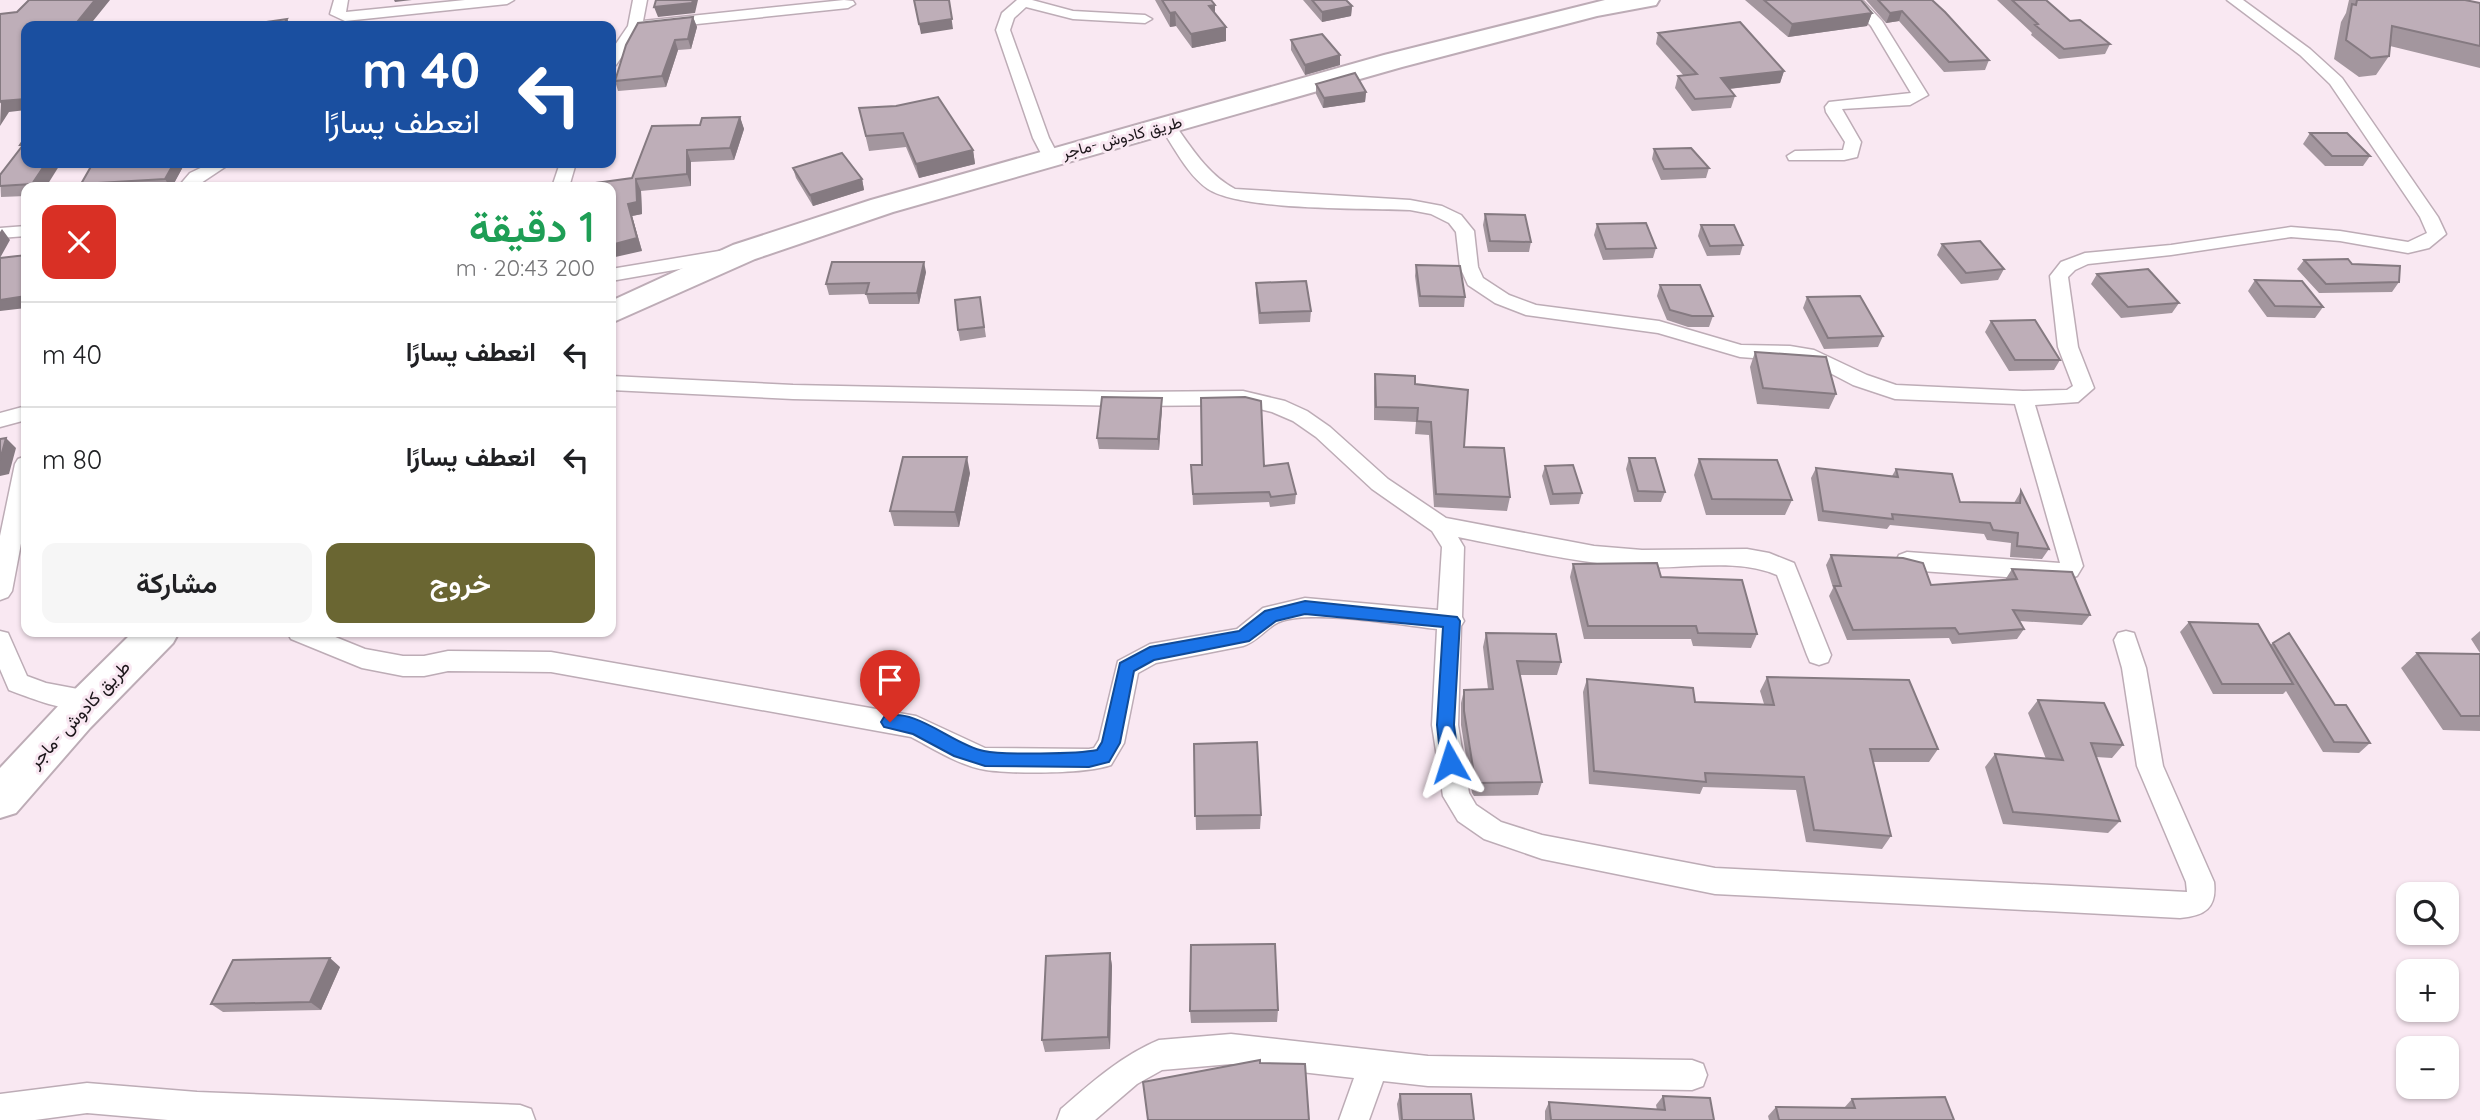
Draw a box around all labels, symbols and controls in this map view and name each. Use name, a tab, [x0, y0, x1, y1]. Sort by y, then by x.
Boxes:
text: 40 m	[362, 39, 480, 100]
icon: left	[504, 49, 595, 140]
text: انعطف يسارًا	[324, 101, 480, 141]
street label: طريق كادوش -ماجر	[1059, 111, 1184, 164]
text: 1 دقيقة	[469, 200, 595, 253]
button: close	[42, 205, 116, 279]
text: 200 m · 20:43	[456, 253, 595, 282]
text: انعطف يسارًا	[406, 335, 536, 368]
icon: left	[557, 336, 595, 374]
text: 40 m	[42, 338, 102, 371]
text: انعطف يسارًا	[406, 440, 536, 473]
icon: left	[557, 441, 595, 479]
text: 80 m	[42, 443, 102, 476]
button: مشاركة	[42, 543, 312, 623]
button: خروج	[326, 543, 595, 623]
pin	[860, 650, 920, 722]
street label: طريق كادوش -ماجر	[23, 655, 135, 773]
icon: arrive	[871, 661, 909, 699]
position arrow	[1413, 725, 1487, 799]
map controls	[2396, 882, 2459, 1099]
button: search	[2396, 882, 2459, 945]
button: +	[2396, 959, 2459, 1022]
button: −	[2396, 1036, 2459, 1099]

